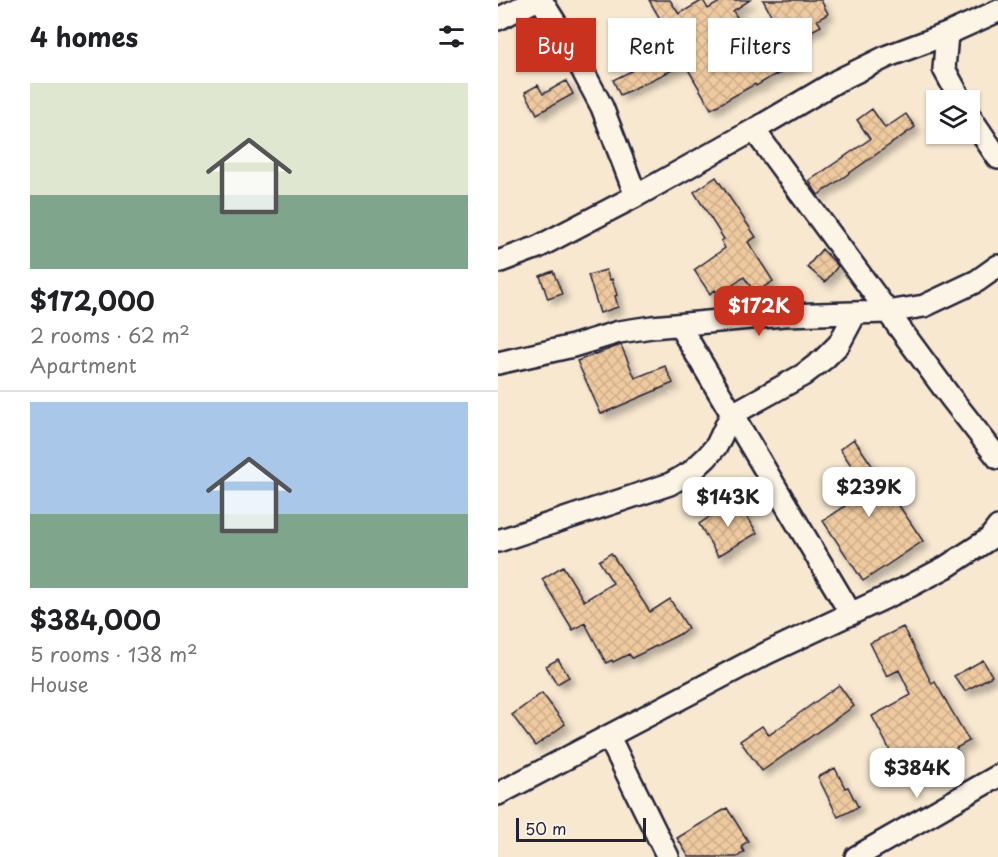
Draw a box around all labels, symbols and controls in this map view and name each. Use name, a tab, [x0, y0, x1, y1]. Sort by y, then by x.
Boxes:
text: 4 homes	[30, 17, 138, 56]
chip: Buy	[516, 18, 596, 72]
chip: Rent	[608, 18, 696, 72]
chip: Filters	[708, 18, 812, 72]
icon: filters	[435, 20, 468, 53]
map controls	[926, 90, 980, 144]
button: layers	[926, 90, 980, 144]
icon: home	[195, 122, 303, 230]
text: $172,000	[30, 281, 155, 320]
pin: $172K	[717, 286, 801, 337]
text: $172K	[728, 290, 790, 320]
text: 2 rooms · 62 m²	[30, 320, 190, 350]
text: Apartment	[30, 350, 137, 380]
icon: home	[195, 441, 303, 549]
pin: $239K	[827, 467, 911, 518]
text: $239K	[836, 471, 902, 501]
pin: $143K	[686, 477, 770, 528]
text: $143K	[696, 481, 760, 511]
text: $384,000	[30, 600, 161, 639]
text: 5 rooms · 138 m²	[30, 639, 198, 669]
text: House	[30, 669, 89, 699]
pin: $384K	[875, 748, 959, 799]
text: $384K	[884, 752, 950, 782]
scale bar	[516, 815, 646, 842]
text: 50 m	[525, 816, 566, 840]

